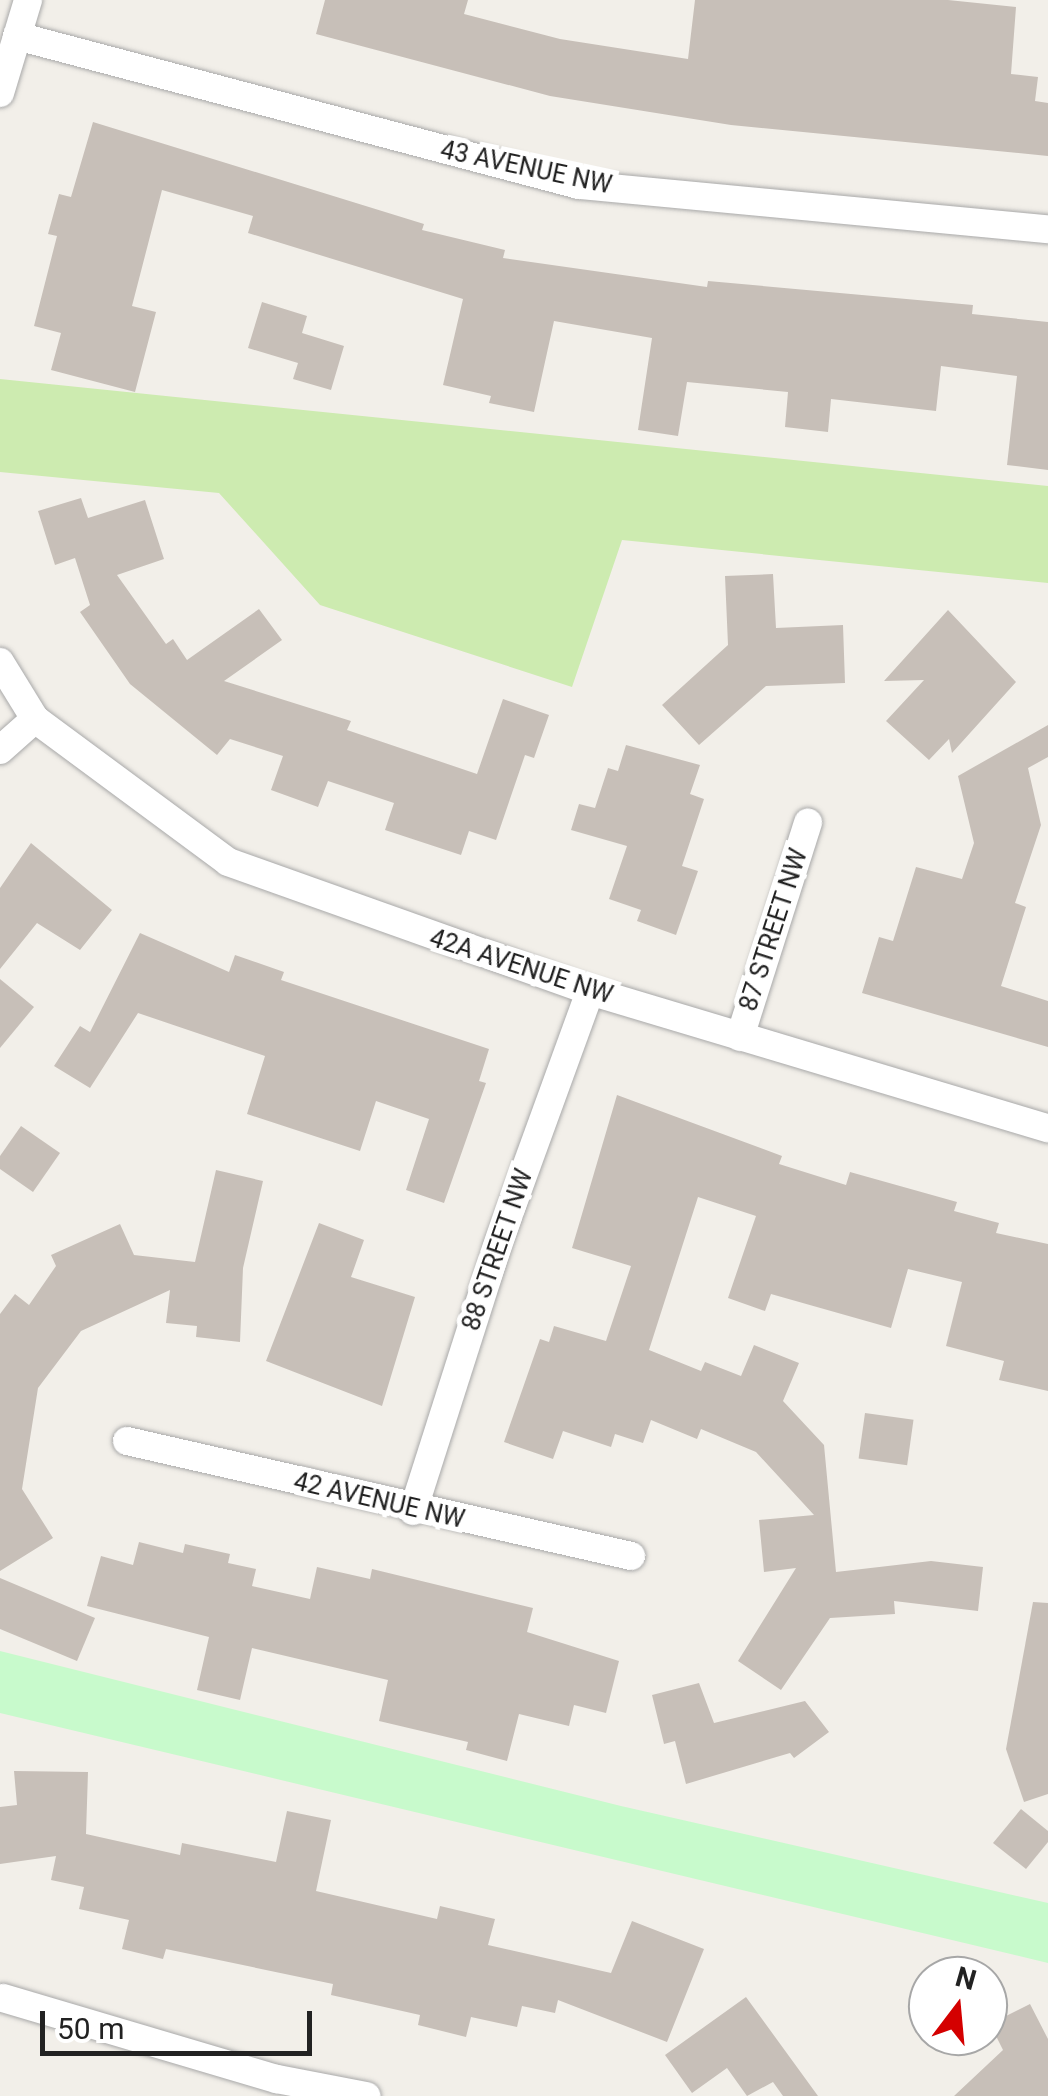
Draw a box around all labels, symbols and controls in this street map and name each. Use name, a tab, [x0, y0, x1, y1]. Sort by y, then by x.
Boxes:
street label: 43 AVENUE NW	[438, 135, 614, 201]
street label: 87 STREET NW	[734, 845, 814, 1015]
street label: 42A AVENUE NW	[426, 923, 616, 1011]
street label: 88 STREET NW	[456, 1165, 540, 1335]
street label: 42 AVENUE NW	[291, 1467, 467, 1535]
north arrow	[908, 1956, 1008, 2056]
text: N	[952, 1960, 980, 1997]
scale bar	[45, 1991, 318, 2053]
text: 50 m	[57, 2011, 124, 2046]

